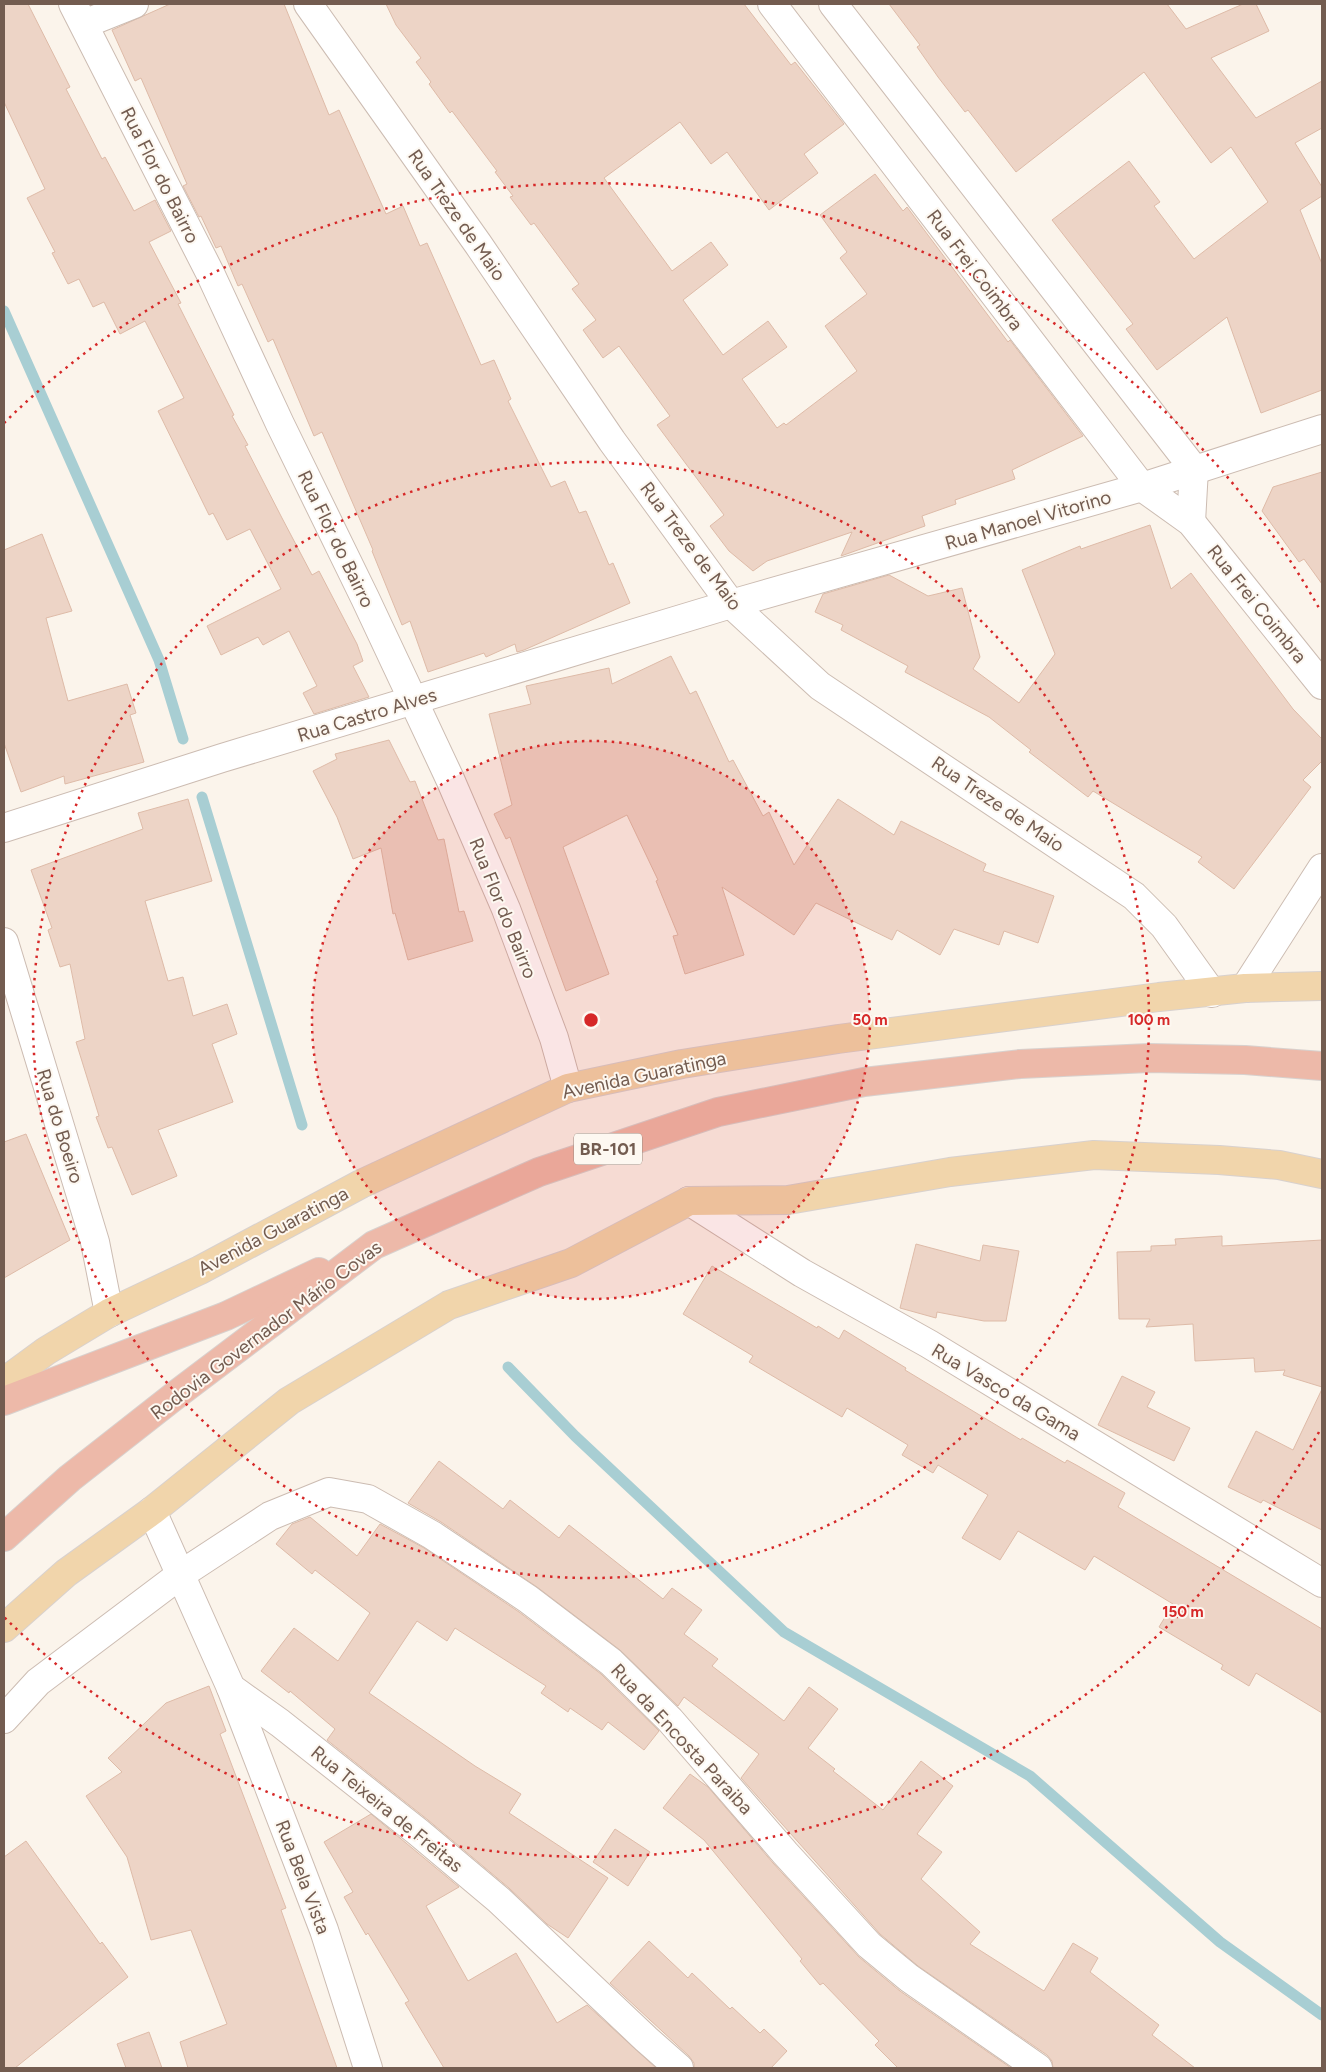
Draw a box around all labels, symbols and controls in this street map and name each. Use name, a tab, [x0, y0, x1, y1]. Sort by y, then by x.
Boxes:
street label: Rua Flor do Bairro	[116, 103, 204, 247]
street label: Rua Treze de Maio	[403, 145, 511, 285]
street label: Rua Frei Coimbra	[922, 205, 1028, 335]
street label: Rua Flor do Bairro	[293, 467, 379, 611]
street label: Rua Treze de Maio	[635, 477, 747, 615]
street label: Rua Manoel Vitorino	[942, 485, 1114, 555]
street label: Rua Frei Coimbra	[1202, 540, 1312, 668]
street label: Rua Castro Alves	[295, 683, 440, 747]
street label: Rua Treze de Maio	[927, 751, 1069, 857]
street label: Rua Flor do Bairro	[464, 834, 542, 982]
centre of rings	[582, 1011, 600, 1029]
text: 50 m	[852, 1011, 888, 1029]
text: 100 m	[1128, 1011, 1170, 1029]
street label: Avenida Guaratinga	[560, 1046, 728, 1104]
street label: Rua do Boeiro	[32, 1066, 88, 1186]
road number: BR-101	[574, 1134, 642, 1164]
street label: Avenida Guaratinga	[194, 1182, 352, 1280]
street label: Rodovia Governador Mário Covas	[146, 1235, 386, 1425]
street label: Rua Vasco da Gama	[927, 1339, 1085, 1445]
text: 150 m	[1162, 1603, 1204, 1621]
street label: Rua da Encosta Paraiba	[606, 1659, 758, 1819]
street label: Rua Teixeira de Freitas	[306, 1741, 468, 1877]
street label: Rua Bela Vista	[271, 1817, 335, 1937]

